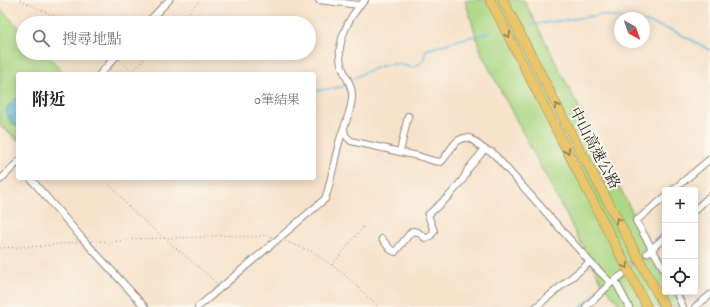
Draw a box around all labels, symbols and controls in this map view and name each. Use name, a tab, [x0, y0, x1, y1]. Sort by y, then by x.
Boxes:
north arrow	[614, 12, 650, 48]
search box	[16, 16, 316, 60]
icon: search	[30, 27, 52, 49]
text: 搜尋地點	[62, 30, 122, 49]
one-way arrow	[503, 30, 510, 38]
text: 附近	[32, 89, 66, 111]
text: 0筆結果	[254, 92, 300, 108]
one-way arrow	[554, 102, 562, 110]
street label: 中山高速公路	[565, 104, 624, 192]
one-way arrow	[562, 146, 569, 154]
map controls	[662, 187, 698, 295]
button: +	[662, 187, 698, 223]
one-way arrow	[615, 217, 623, 225]
button: −	[662, 223, 698, 259]
button: locate	[662, 259, 698, 295]
one-way arrow	[621, 262, 629, 269]

